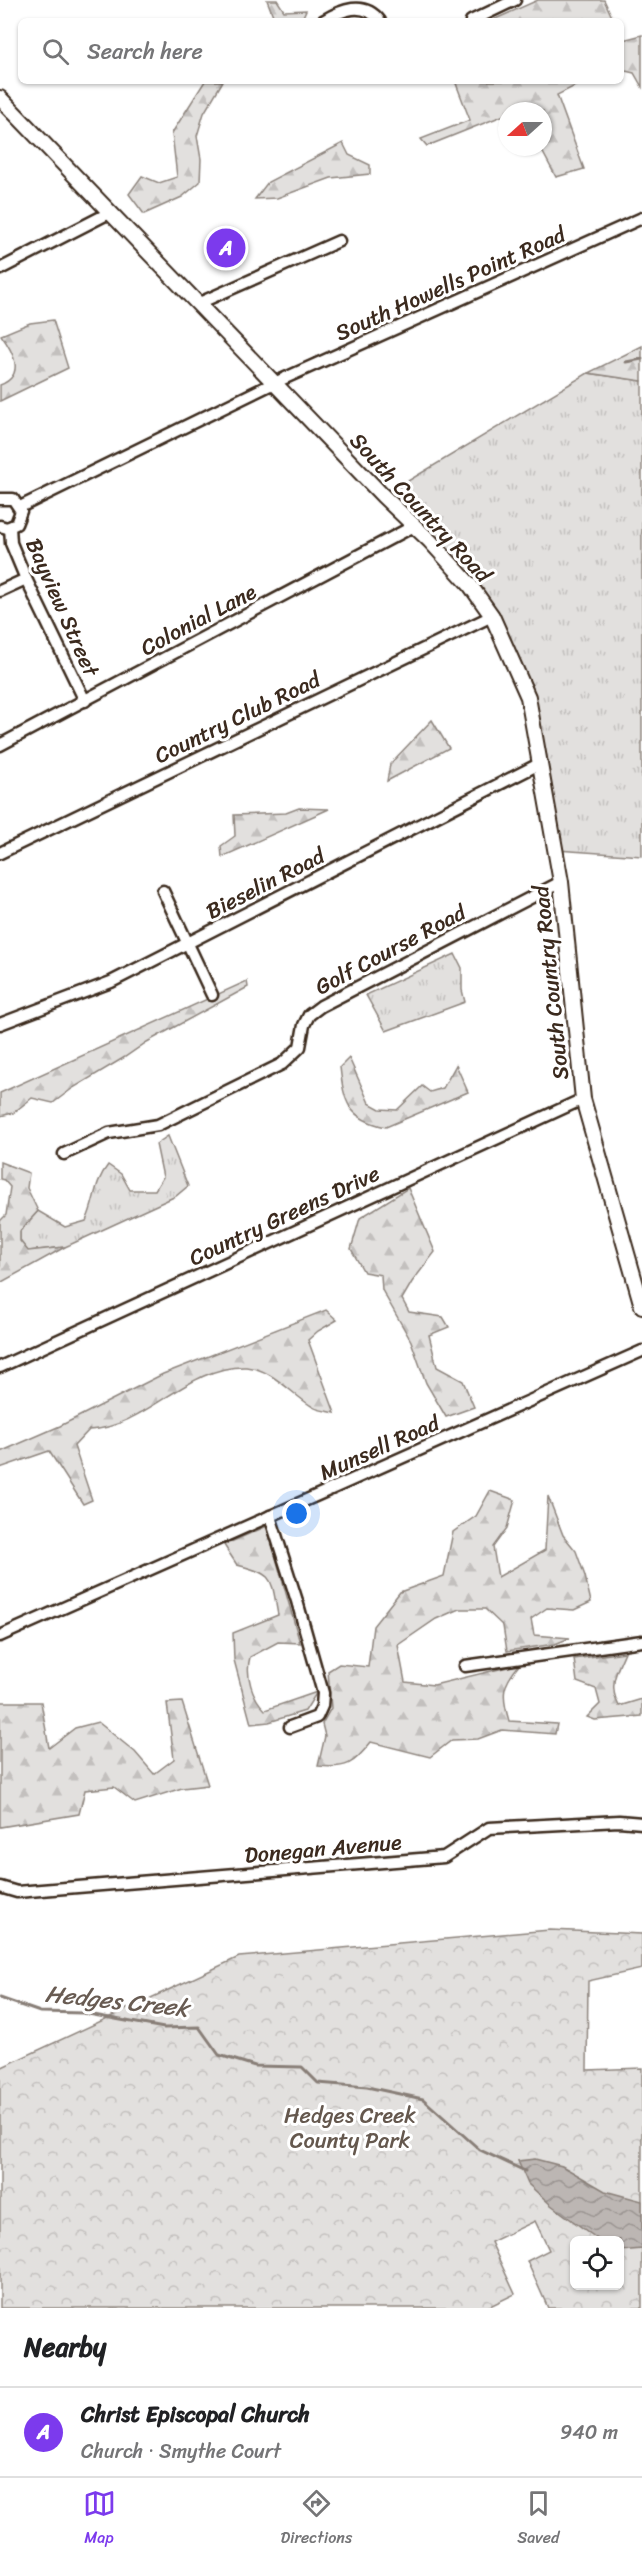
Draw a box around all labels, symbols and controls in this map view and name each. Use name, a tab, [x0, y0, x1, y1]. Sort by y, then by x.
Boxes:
search box	[18, 18, 624, 84]
text: Search here	[87, 32, 203, 71]
icon: search	[39, 35, 72, 68]
north arrow	[498, 102, 552, 156]
street label: South Howells Point Road	[329, 214, 573, 352]
pin: A	[206, 226, 246, 270]
street label: South Country Road	[340, 423, 502, 593]
street label: Bayview Street	[15, 532, 111, 684]
street label: Colonial Lane	[133, 572, 264, 666]
street label: Country Club Road	[147, 660, 328, 775]
street label: Bieselin Road	[199, 836, 333, 930]
street label: South Country Road	[521, 883, 580, 1082]
street label: Golf Course Road	[308, 892, 474, 1006]
street label: Country Greens Drive	[182, 1154, 386, 1277]
street label: Munsell Road	[313, 1403, 447, 1491]
your location	[282, 1499, 311, 1528]
street label: Donegan Avenue	[243, 1822, 404, 1875]
water label: Hedges Creek	[43, 1973, 194, 2030]
park label: Hedges Creek County Park	[284, 2096, 416, 2160]
map controls	[570, 2236, 624, 2290]
button: locate	[570, 2236, 624, 2290]
text: Nearby	[24, 2324, 106, 2370]
text: Christ Episcopal Church	[81, 2395, 310, 2434]
text: A	[37, 2415, 50, 2450]
text: 940 m	[560, 2415, 618, 2450]
text: Church · Smythe Court	[81, 2434, 281, 2469]
tab: Map	[83, 2487, 116, 2552]
tab: Directions	[281, 2487, 352, 2552]
tab: Saved	[517, 2487, 559, 2552]

